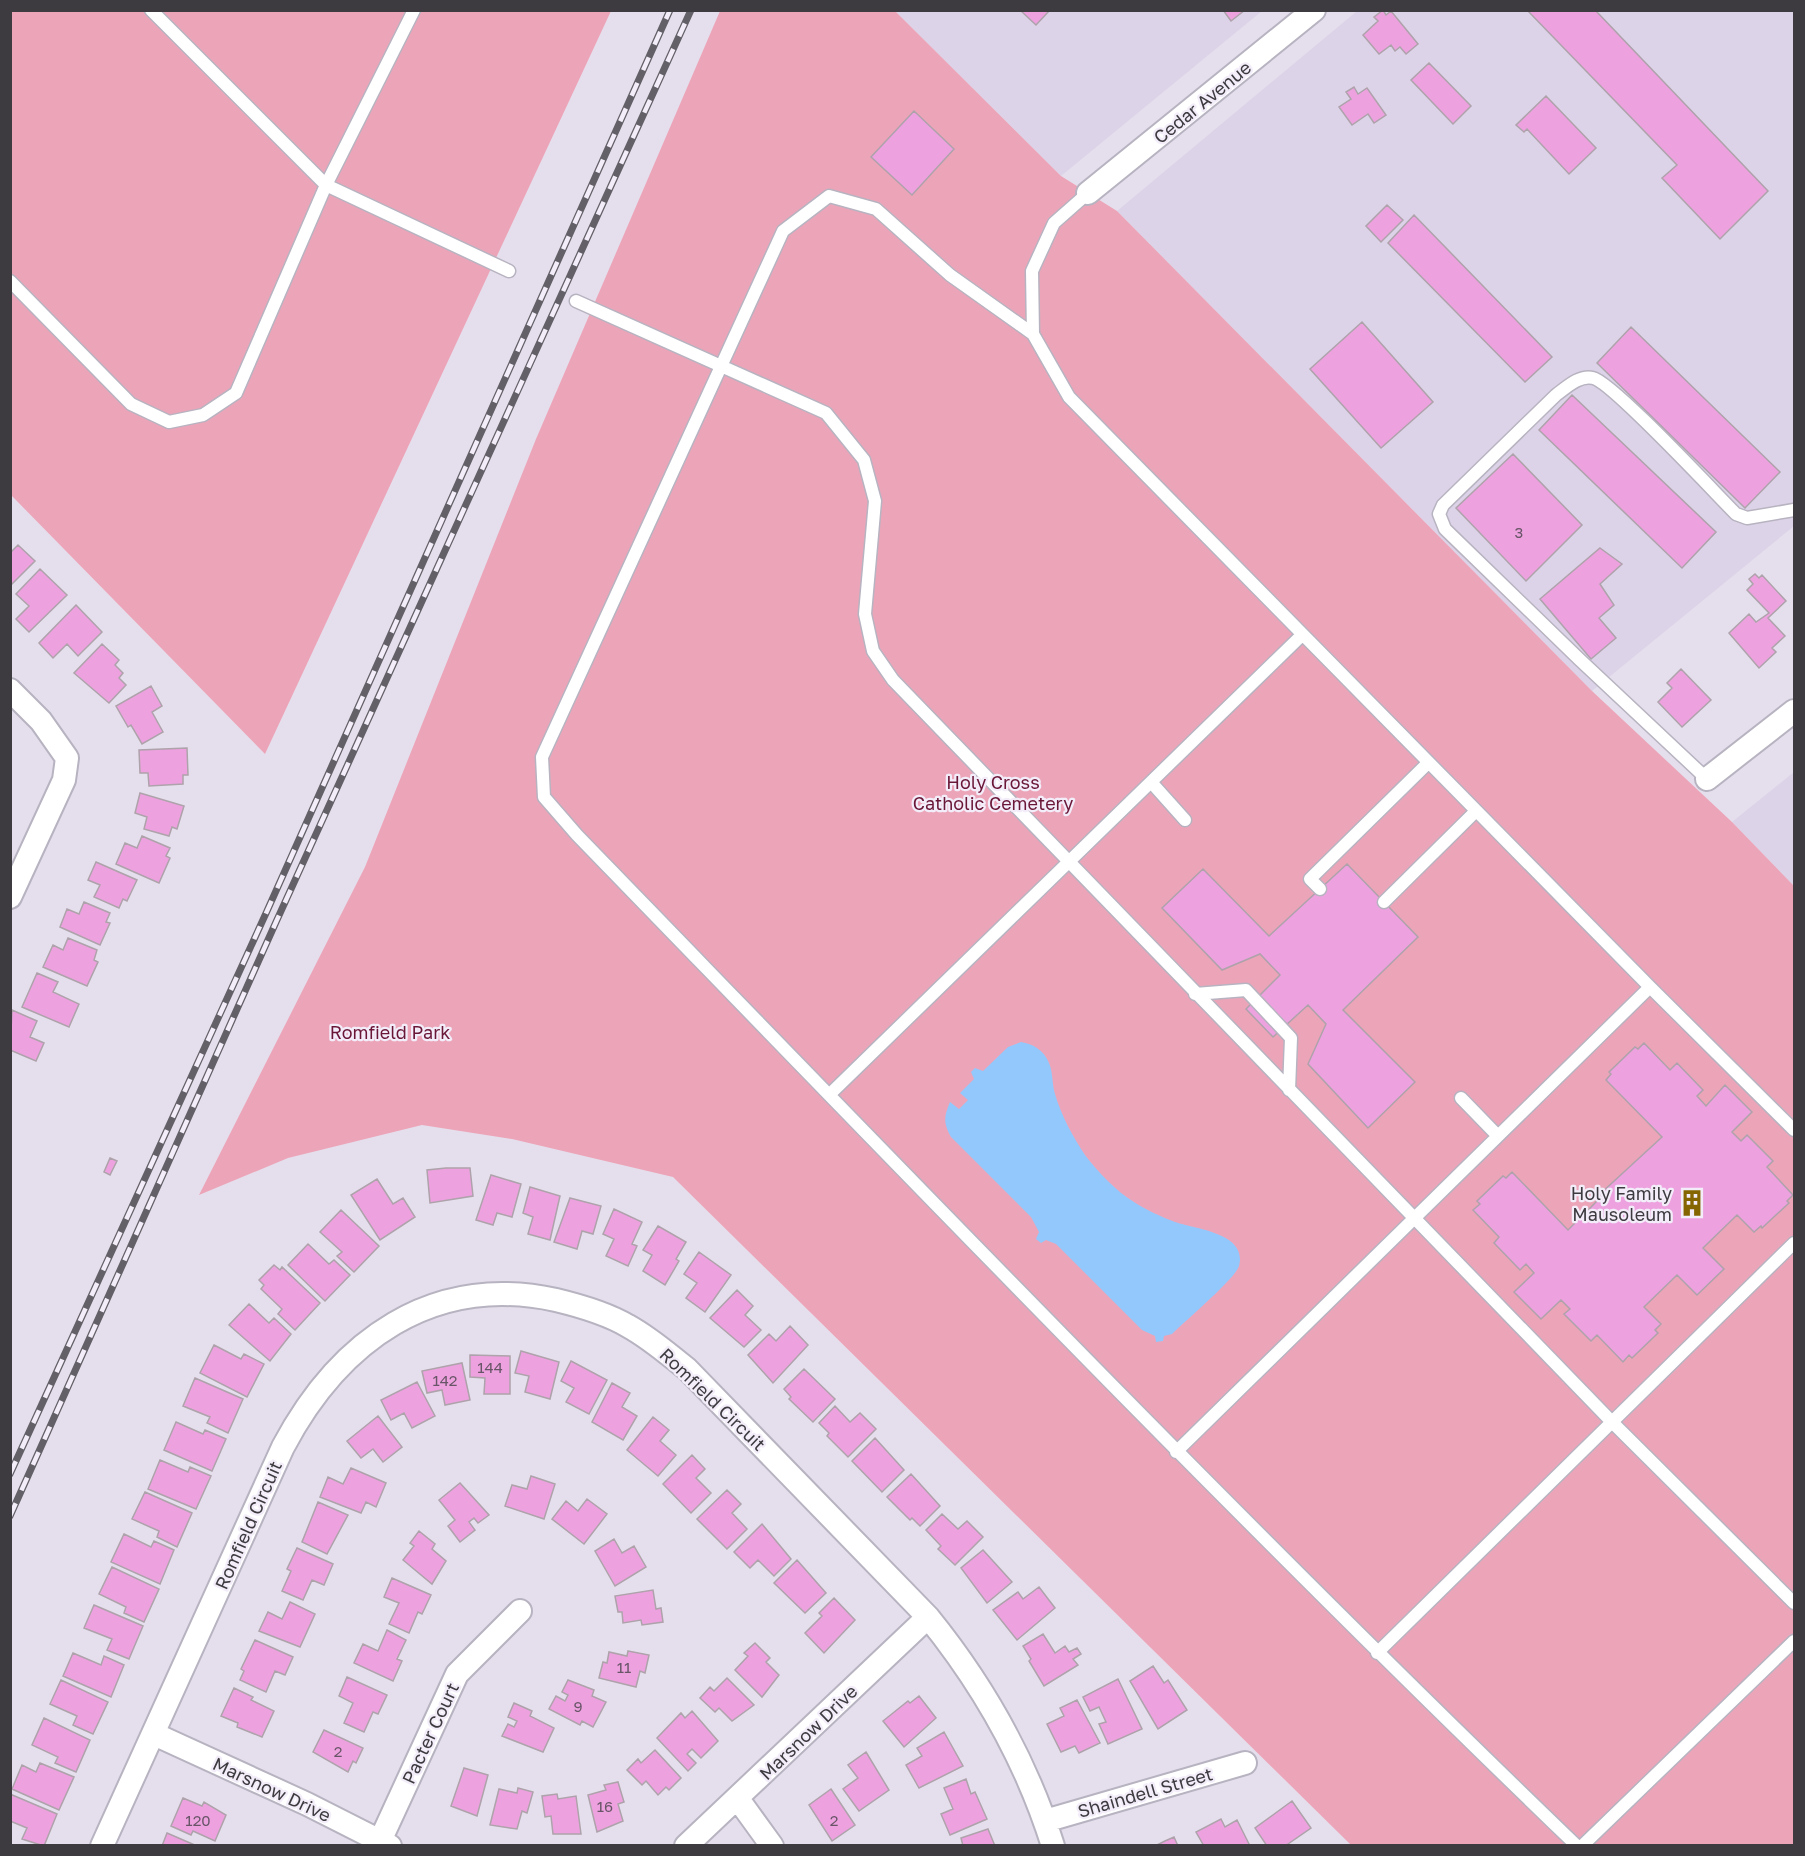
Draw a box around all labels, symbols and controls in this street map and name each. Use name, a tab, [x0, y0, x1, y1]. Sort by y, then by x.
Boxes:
street label: Cedar Avenue	[1149, 56, 1255, 148]
house number: 3	[1515, 523, 1523, 541]
park label: Holy Cross Catholic Cemetery	[913, 771, 1073, 814]
park label: Romfield Park	[330, 1021, 450, 1043]
place label: Holy Family Mausoleum	[1571, 1182, 1672, 1225]
building icon: Holy Family Mausoleum	[1677, 1188, 1707, 1218]
street label: Romfield Circuit	[656, 1343, 770, 1455]
house number: 144	[477, 1358, 503, 1376]
house number: 142	[432, 1371, 458, 1389]
street label: Romfield Circuit	[210, 1457, 286, 1593]
house number: 11	[617, 1658, 631, 1676]
street label: Pacter Court	[397, 1679, 463, 1787]
street label: Marsnow Drive	[754, 1680, 862, 1784]
house number: 9	[573, 1697, 583, 1715]
house number: 2	[334, 1742, 342, 1760]
street label: Marsnow Drive	[210, 1752, 334, 1826]
street label: Shaindell Street	[1075, 1762, 1215, 1822]
house number: 16	[597, 1797, 613, 1815]
house number: 120	[185, 1811, 211, 1829]
house number: 2	[830, 1811, 838, 1829]

